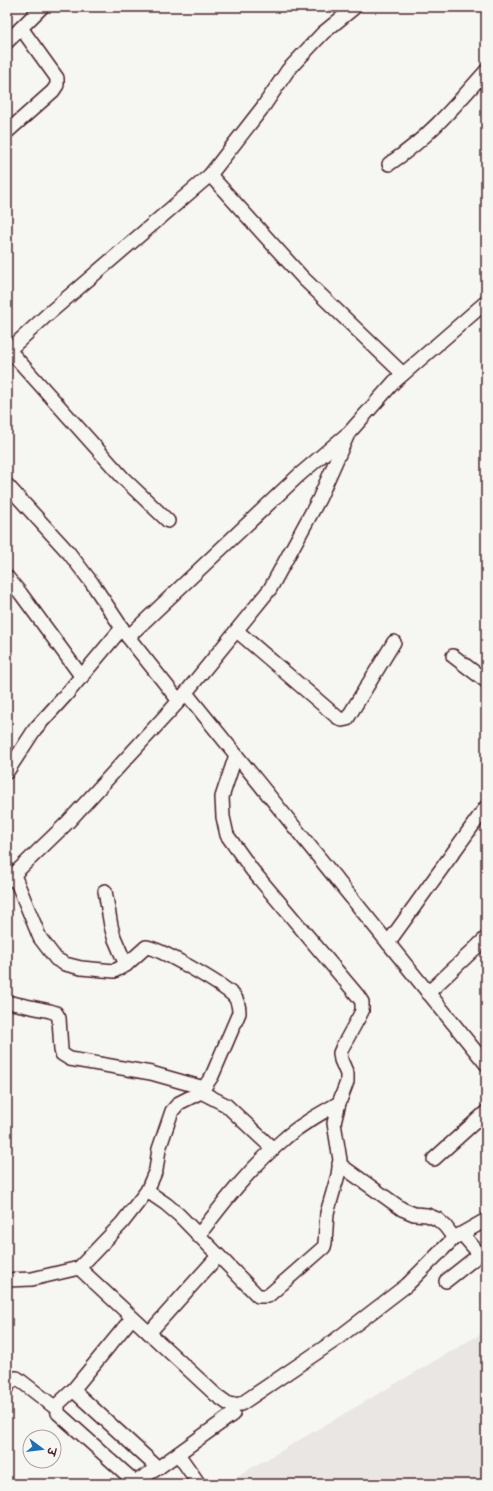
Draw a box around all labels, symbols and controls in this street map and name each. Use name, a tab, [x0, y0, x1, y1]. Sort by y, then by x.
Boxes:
north arrow	[22, 1429, 62, 1469]
text: उ	[43, 1445, 58, 1458]

